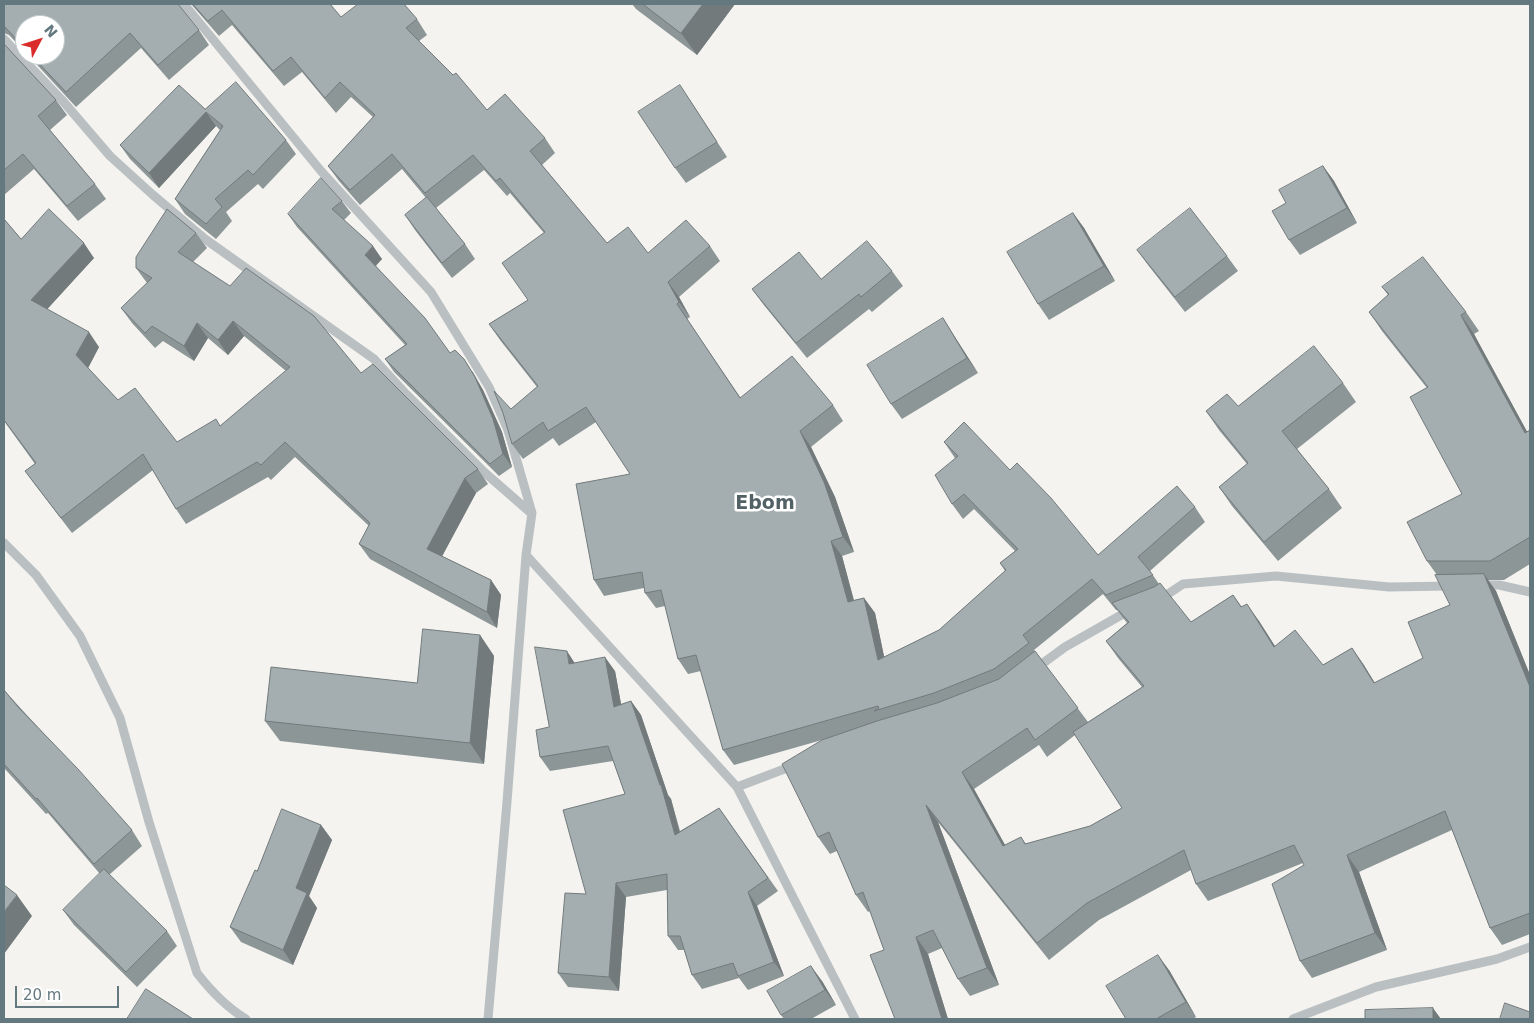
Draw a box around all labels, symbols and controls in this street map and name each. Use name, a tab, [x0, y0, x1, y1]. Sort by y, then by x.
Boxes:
north arrow	[15, 15, 65, 65]
text: N	[41, 21, 61, 41]
district label: Ebom	[735, 493, 795, 515]
scale bar	[18, 976, 121, 1008]
text: 20 m	[23, 986, 61, 1004]

